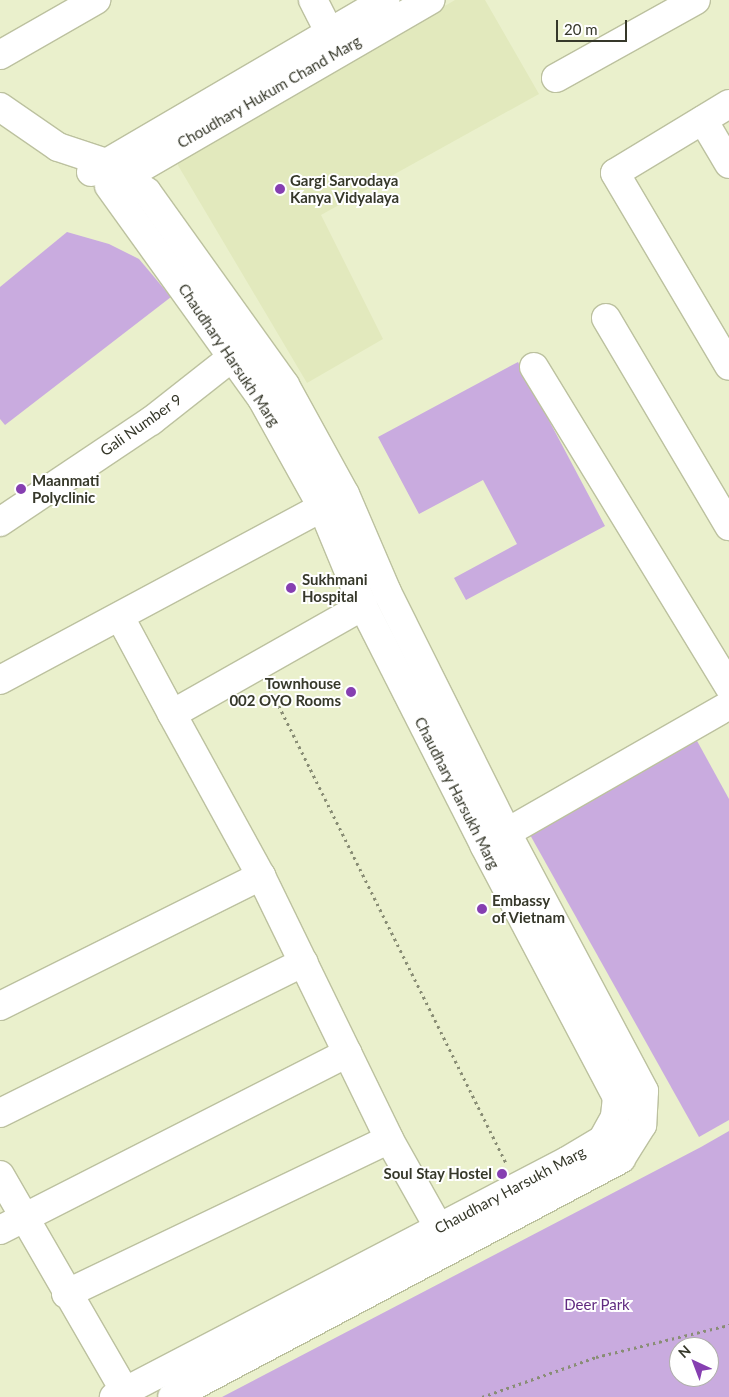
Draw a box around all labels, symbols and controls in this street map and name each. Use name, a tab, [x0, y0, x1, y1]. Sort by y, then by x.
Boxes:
scale bar	[559, 10, 630, 42]
text: 20 m	[564, 20, 598, 38]
street label: Choudhary Hukum Chand Marg	[174, 32, 364, 152]
place label: Gargi Sarvodaya Kanya Vidyalaya	[290, 171, 400, 206]
marker: Gargi Sarvodaya Kanya Vidyalaya	[274, 183, 286, 195]
street label: Chaudhary Harsukh Marg	[174, 280, 284, 430]
street label: Gali Number 9	[97, 390, 185, 460]
place label: Maanmati Polyclinic	[32, 471, 99, 506]
marker: Maanmati Polyclinic	[14, 482, 28, 496]
place label: Sukhmani Hospital	[302, 570, 367, 605]
marker: Sukhmani Hospital	[284, 581, 298, 595]
place label: Townhouse 002 OYO Rooms	[229, 674, 341, 709]
marker: Townhouse 002 OYO Rooms	[345, 686, 357, 698]
street label: Chaudhary Harsukh Marg	[411, 714, 503, 872]
place label: Embassy of Vietnam	[492, 891, 566, 926]
marker: Embassy of Vietnam	[476, 903, 488, 915]
street label: Chaudhary Harsukh Marg	[431, 1143, 589, 1237]
place label: Soul Stay Hostel	[383, 1165, 492, 1183]
marker: Soul Stay Hostel	[496, 1168, 508, 1180]
park label: Deer Park	[564, 1296, 630, 1314]
north arrow	[669, 1337, 719, 1387]
text: N	[674, 1342, 694, 1361]

